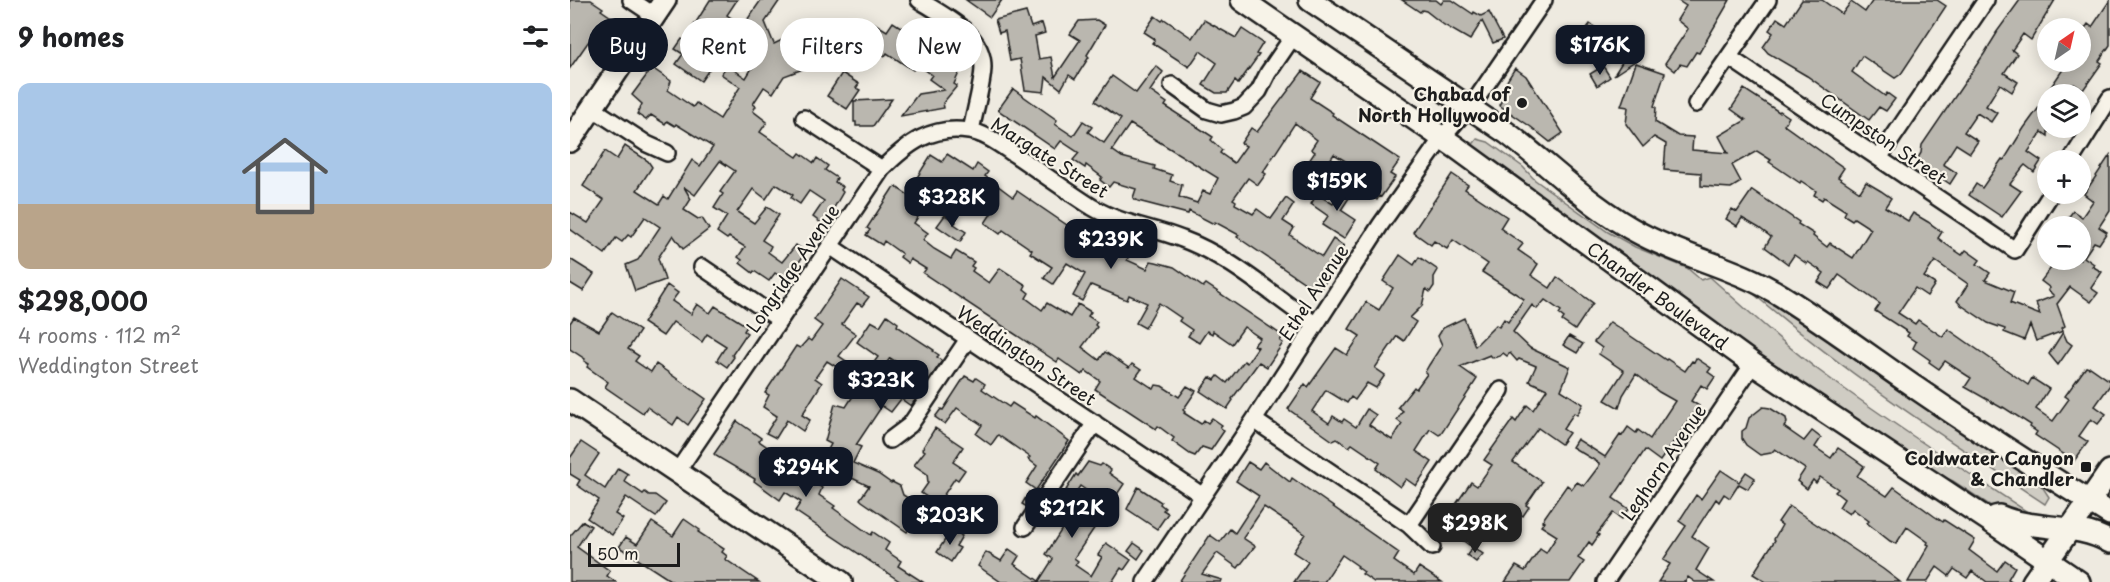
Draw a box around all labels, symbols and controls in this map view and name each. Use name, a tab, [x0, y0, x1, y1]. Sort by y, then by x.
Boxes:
text: 9 homes	[18, 17, 124, 56]
chip: Buy	[588, 18, 668, 72]
chip: Rent	[680, 18, 768, 72]
chip: Filters	[780, 18, 884, 72]
chip: New	[896, 18, 982, 72]
north arrow	[2037, 18, 2091, 72]
map controls	[2037, 18, 2091, 270]
icon: filters	[519, 20, 552, 53]
pin: $176K	[1558, 25, 1642, 76]
text: $176K	[1570, 29, 1630, 59]
place label: Chabad of North Hollywood	[1358, 80, 1511, 128]
button: layers	[2037, 84, 2091, 138]
street label: Cumpston Street	[1815, 86, 1953, 190]
marker: Chabad of North Hollywood	[1515, 96, 1529, 110]
street label: Margate Street	[986, 110, 1114, 204]
icon: home	[231, 122, 339, 230]
button: +	[2037, 150, 2091, 204]
pin: $159K	[1295, 161, 1379, 212]
text: $159K	[1307, 165, 1367, 195]
pin: $328K	[910, 177, 994, 228]
text: $328K	[918, 181, 986, 211]
street label: Longridge Avenue	[739, 198, 845, 338]
button: −	[2037, 216, 2091, 270]
pin: $239K	[1069, 219, 1153, 270]
text: $239K	[1078, 223, 1144, 253]
street label: Chandler Boulevard	[1582, 234, 1734, 356]
street label: Ethel Avenue	[1272, 238, 1354, 345]
text: $298,000	[18, 281, 148, 320]
street label: Weddington Street	[952, 298, 1102, 412]
text: 4 rooms · 112 m²	[18, 320, 181, 350]
text: Weddington Street	[18, 350, 199, 380]
pin: $323K	[839, 360, 923, 411]
text: $323K	[847, 364, 915, 394]
street label: Leghorn Avenue	[1614, 398, 1712, 526]
place label: Coldwater Canyon & Chandler	[1904, 444, 2075, 492]
pin: $294K	[764, 447, 848, 498]
text: $294K	[773, 451, 839, 481]
marker: Coldwater Canyon & Chandler	[2079, 460, 2093, 474]
pin: $212K	[1030, 488, 1114, 539]
text: $212K	[1039, 492, 1105, 522]
pin: $203K	[908, 495, 992, 546]
text: $203K	[916, 499, 984, 529]
pin: $298K	[1433, 503, 1517, 554]
text: $298K	[1442, 507, 1508, 537]
scale bar	[588, 540, 680, 568]
text: 50 m	[597, 541, 638, 565]

